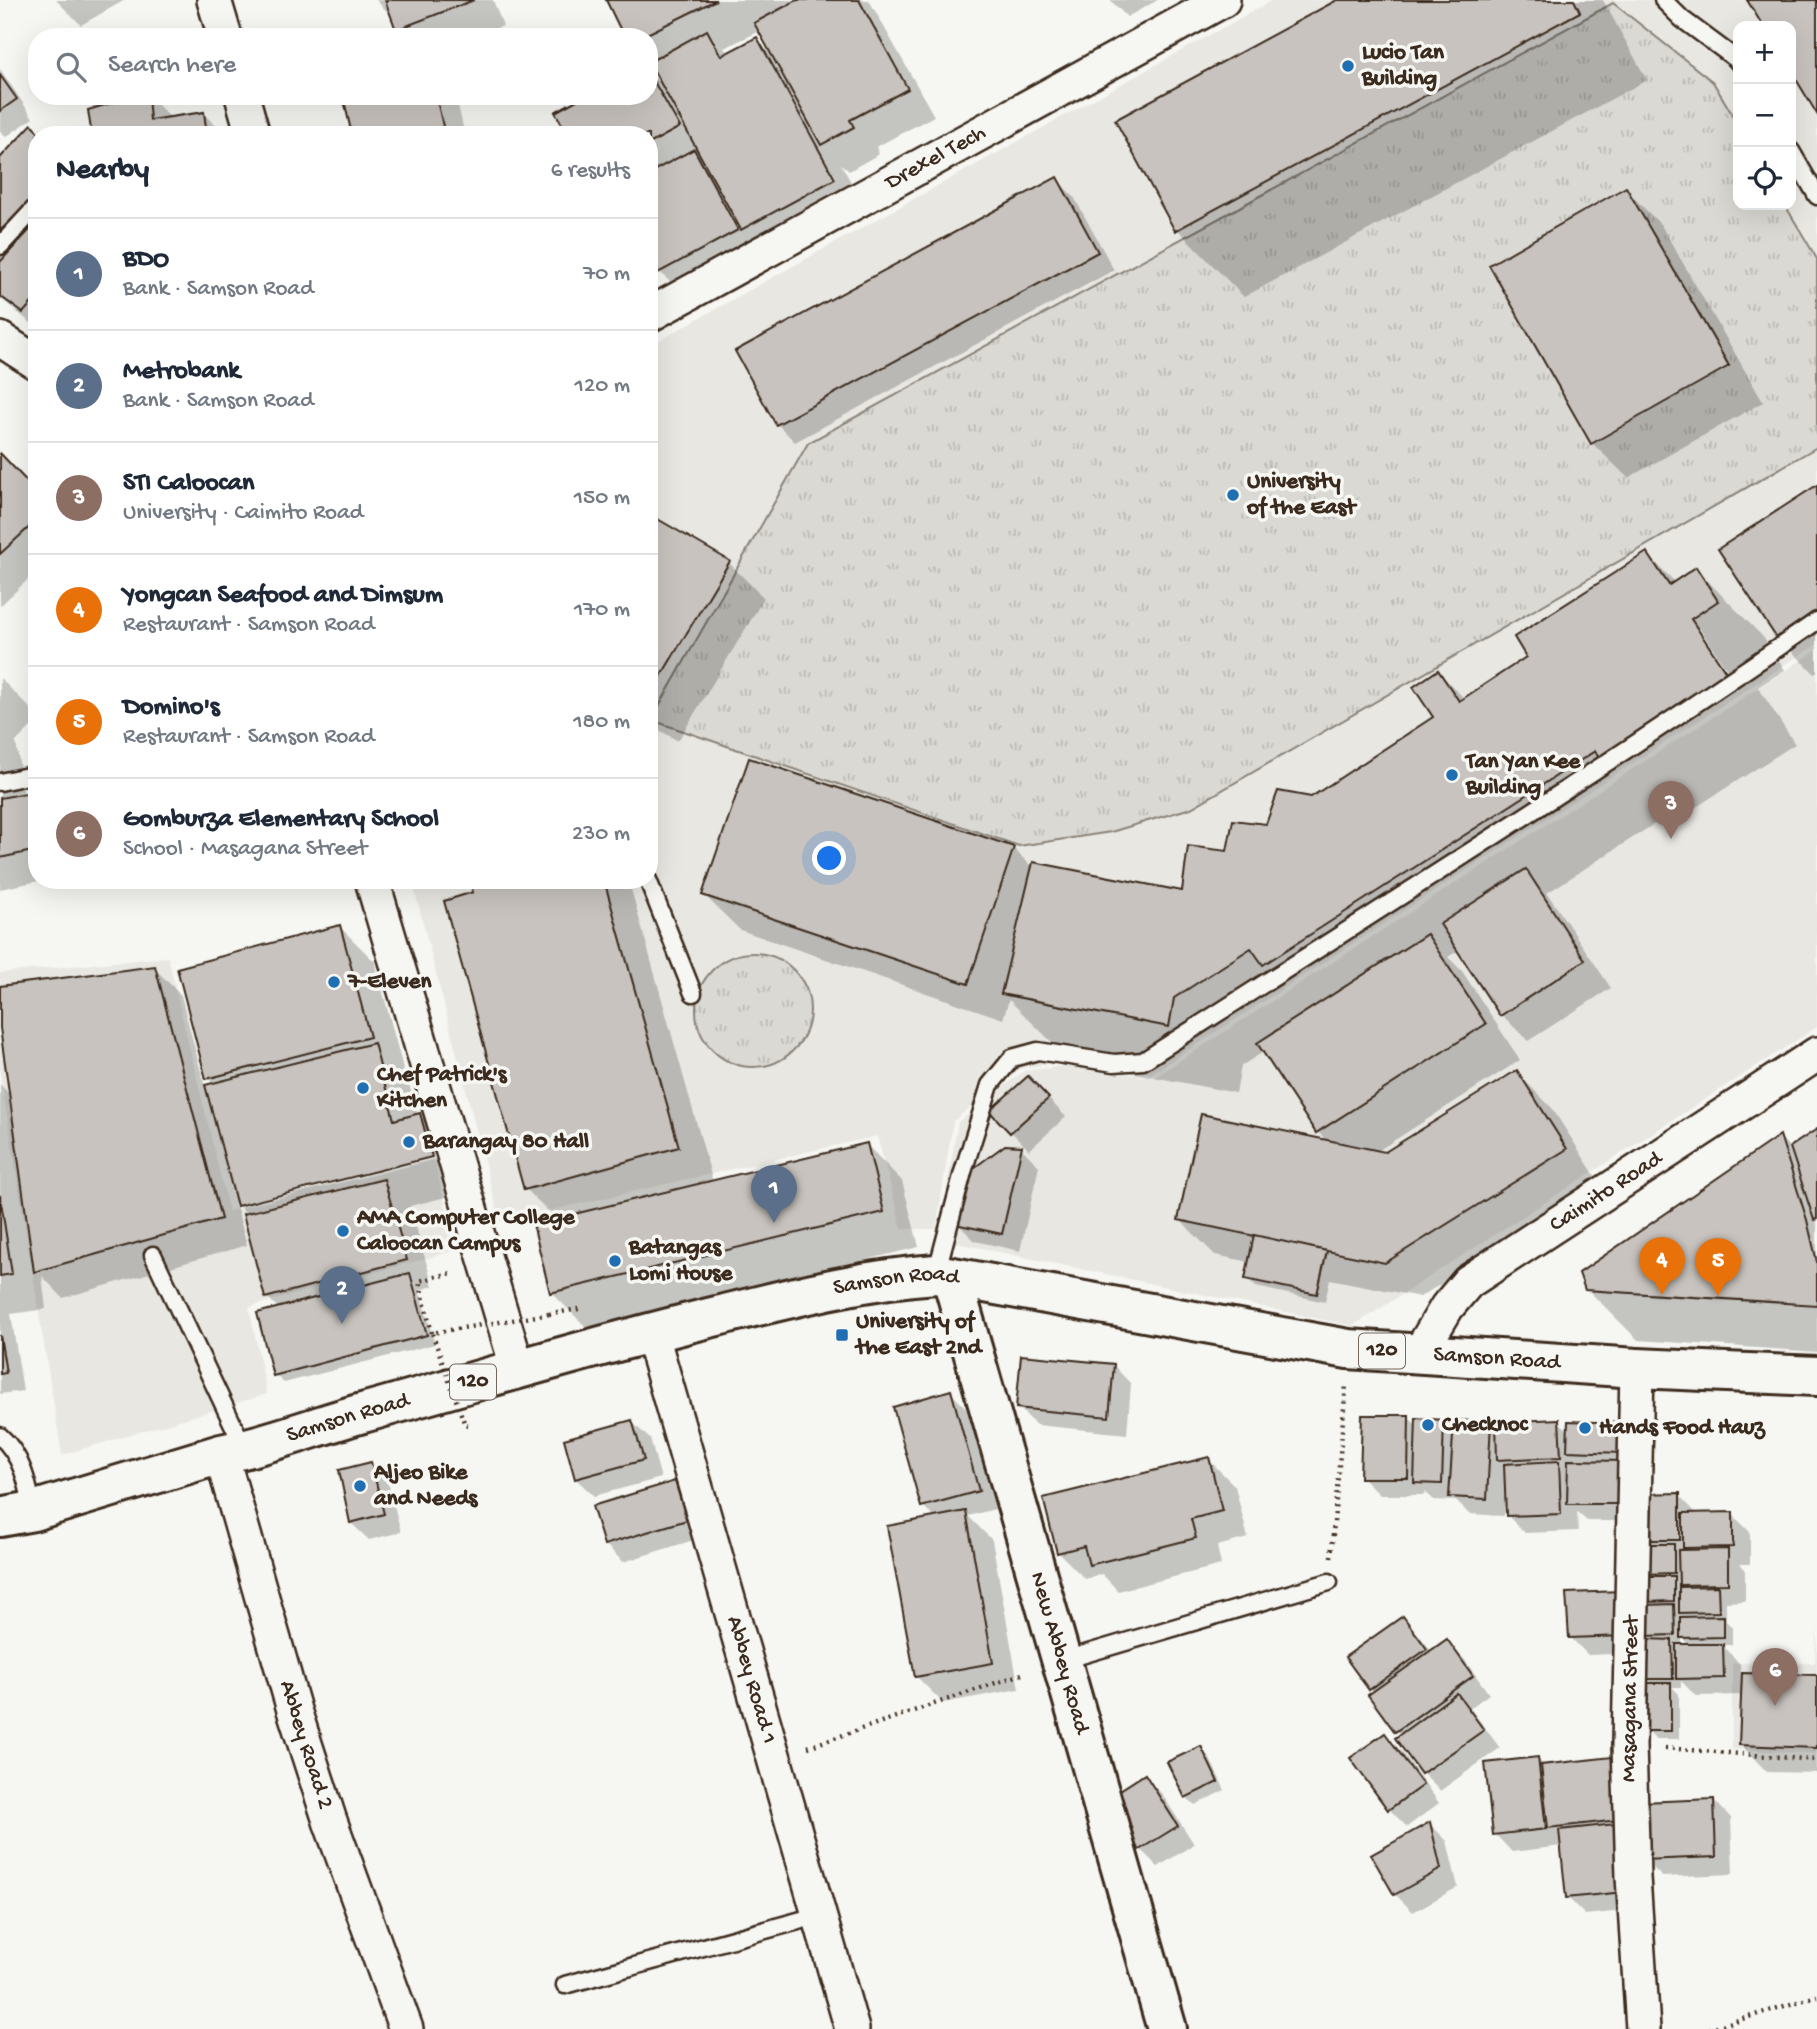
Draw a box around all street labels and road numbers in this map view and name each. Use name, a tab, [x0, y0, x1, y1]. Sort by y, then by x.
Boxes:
street label: Drexel Tech	[879, 119, 991, 197]
street label: Caimito Road	[1545, 1145, 1668, 1238]
street label: Samson Road	[831, 1260, 963, 1302]
road number: 120	[1359, 1334, 1405, 1368]
street label: Samson Road	[1432, 1341, 1562, 1377]
road number: 120	[450, 1364, 496, 1400]
street label: Samson Road	[283, 1387, 414, 1449]
street label: New Abbey Road	[1023, 1569, 1096, 1738]
street label: Abbey Road 1	[720, 1613, 783, 1747]
street label: Masagana Street	[1616, 1614, 1646, 1782]
street label: Abbey Road 2	[273, 1677, 339, 1813]

